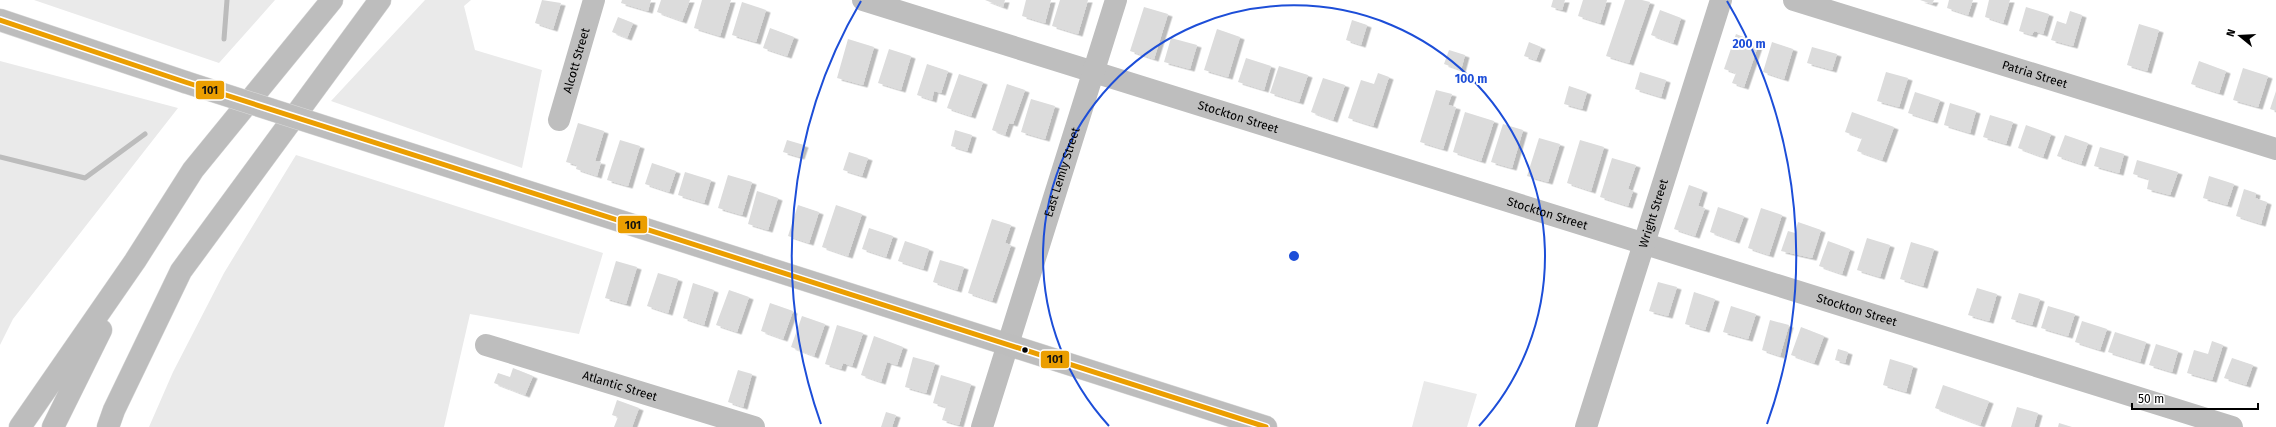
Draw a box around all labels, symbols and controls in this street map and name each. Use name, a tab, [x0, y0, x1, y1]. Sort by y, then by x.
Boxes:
north arrow	[2220, 16, 2260, 56]
street label: Alcott Street	[560, 26, 593, 95]
text: N	[2224, 28, 2238, 39]
text: 200 m	[1732, 37, 1766, 51]
street label: Patria Street	[2000, 58, 2070, 91]
text: 100 m	[1455, 72, 1487, 86]
line badge: 101	[195, 80, 225, 100]
text: 101	[202, 84, 218, 97]
street label: Stockton Street	[1196, 98, 1281, 136]
street label: East Lemly Street	[1041, 125, 1083, 219]
street label: Wright Street	[1636, 177, 1671, 250]
street label: Stockton Street	[1505, 194, 1590, 233]
line badge: 101	[617, 215, 648, 234]
text: 101	[625, 219, 641, 232]
centre of rings	[1287, 249, 1301, 263]
street label: Stockton Street	[1815, 291, 1899, 329]
unlabelled marker	[1020, 345, 1030, 355]
line badge: 101	[1040, 350, 1070, 369]
text: 101	[1047, 353, 1063, 366]
street label: Atlantic Street	[581, 368, 660, 404]
scale bar	[2132, 385, 2258, 411]
text: 50 m	[2138, 392, 2164, 406]

